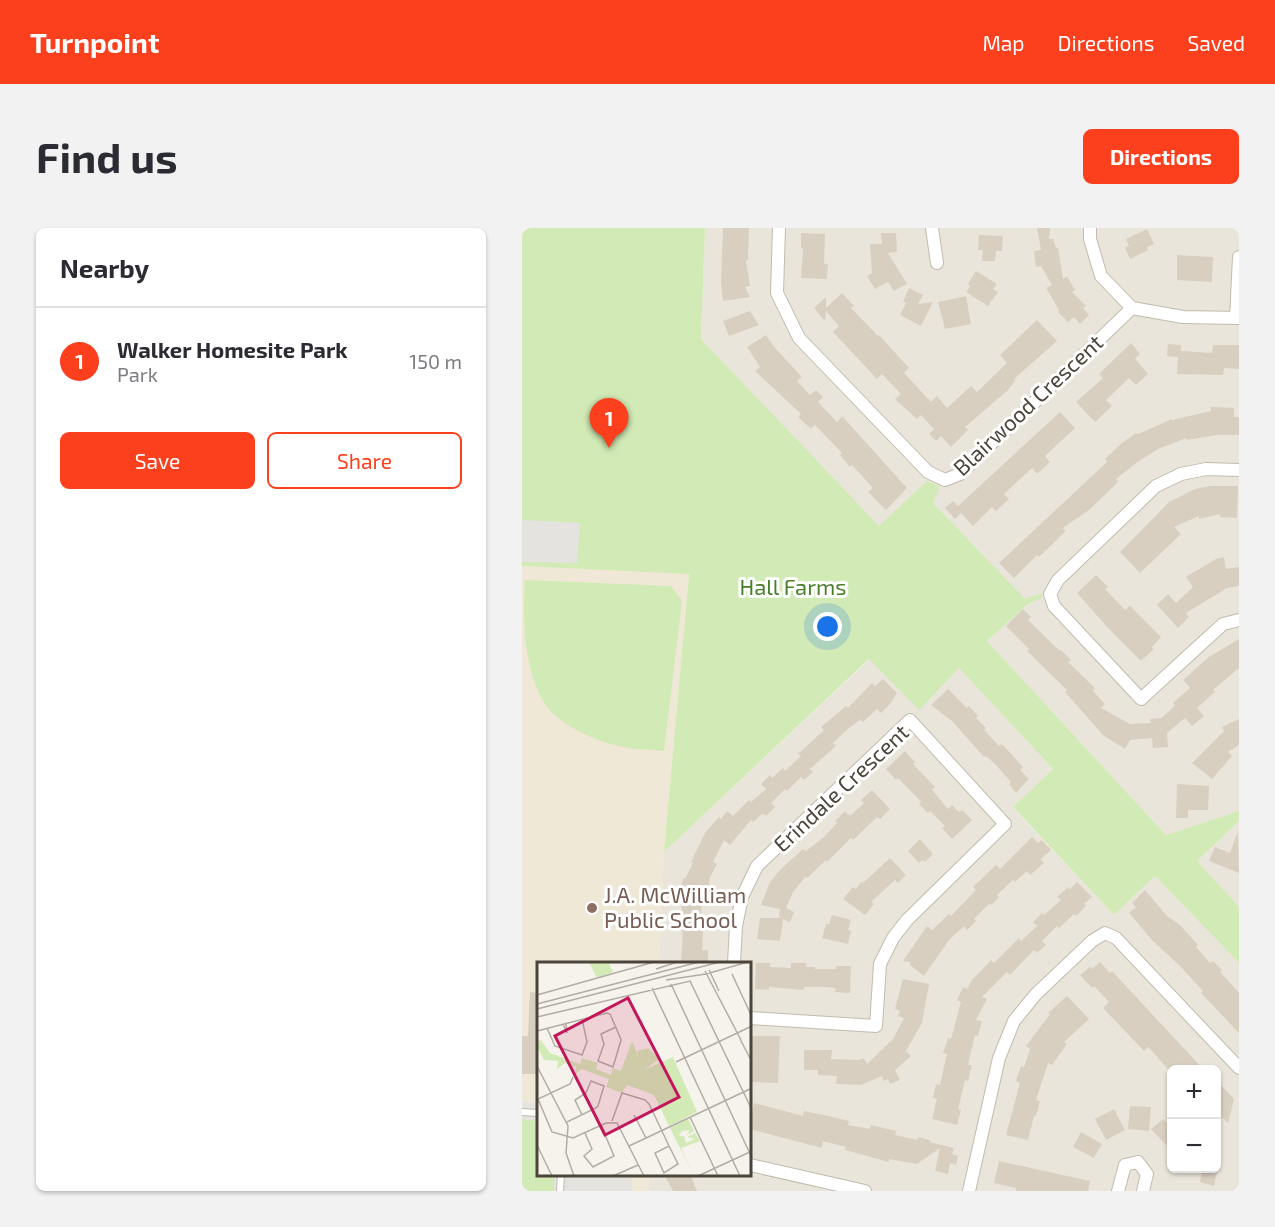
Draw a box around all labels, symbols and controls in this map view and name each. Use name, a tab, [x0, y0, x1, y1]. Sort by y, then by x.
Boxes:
text: Turnpoint	[30, 25, 159, 59]
text: Map	[982, 30, 1025, 55]
text: Directions	[1058, 30, 1154, 55]
text: Saved	[1187, 30, 1245, 55]
button: Directions	[1083, 129, 1239, 184]
text: Find us	[36, 131, 178, 181]
text: Nearby	[60, 252, 149, 283]
street label: Blairwood Crescent	[947, 328, 1107, 480]
text: Walker Homesite Park	[117, 336, 348, 362]
text: 1	[75, 349, 84, 373]
text: 150 m	[409, 349, 462, 373]
text: Park	[117, 362, 158, 386]
pin: 1	[590, 398, 628, 448]
button: Save	[60, 432, 255, 489]
button: Share	[267, 432, 462, 489]
park label: Hall Farms	[740, 573, 846, 599]
your location	[813, 612, 842, 641]
street label: Erindale Crescent	[767, 718, 913, 856]
place label: J.A. McWilliam Public School	[604, 881, 746, 932]
marker: J.A. McWilliam Public School	[585, 901, 599, 915]
inset map	[537, 962, 752, 1176]
map controls	[1167, 1065, 1221, 1173]
button: +	[1167, 1065, 1221, 1119]
button: −	[1167, 1119, 1221, 1173]

